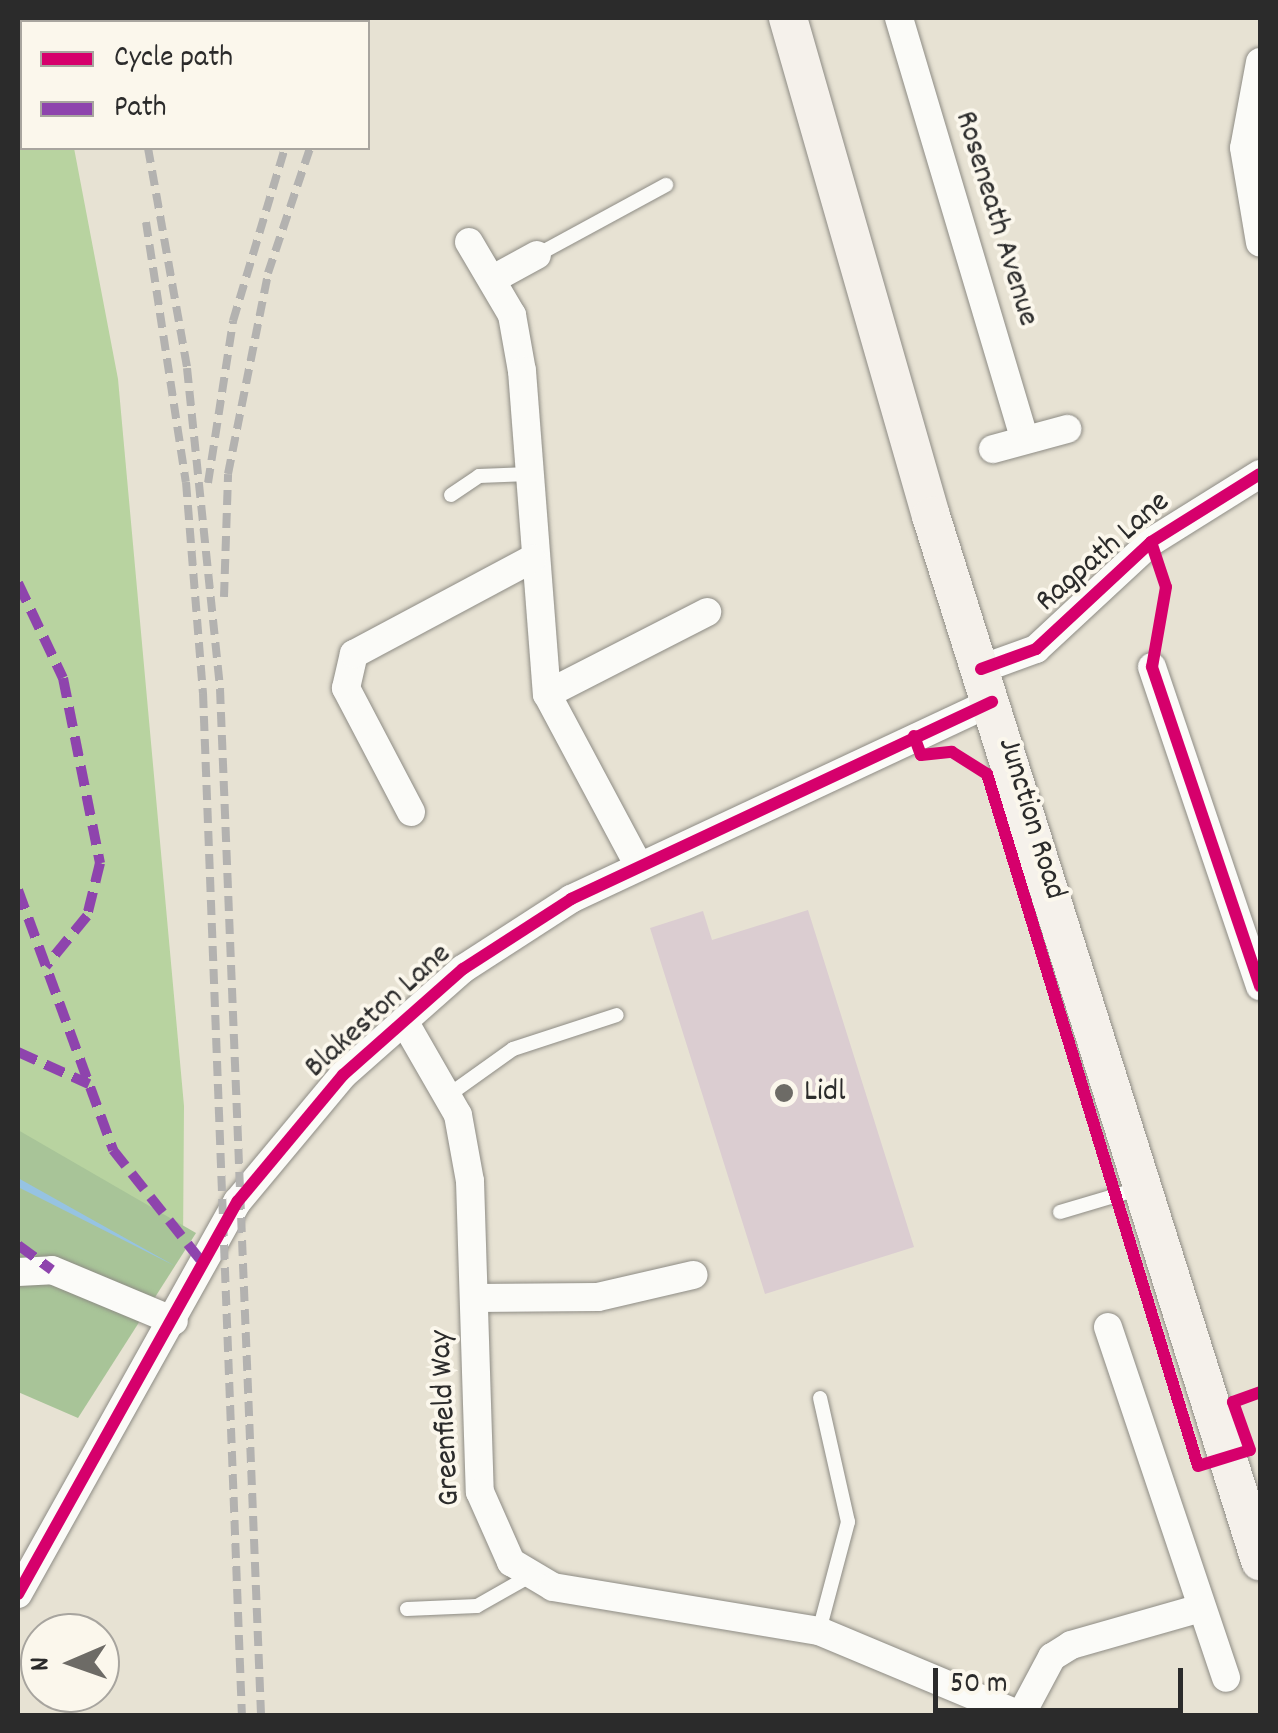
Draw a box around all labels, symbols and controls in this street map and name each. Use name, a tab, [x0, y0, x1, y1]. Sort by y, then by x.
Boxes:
legend	[20, 20, 370, 150]
text: Cycle path	[114, 38, 233, 81]
text: Path	[114, 88, 167, 131]
street label: Roseneath Avenue	[944, 107, 1046, 331]
street label: Ragpath Lane	[1029, 484, 1179, 622]
street label: Junction Road	[987, 734, 1073, 904]
street label: Blakeston Lane	[298, 936, 460, 1088]
place label: Lidl	[804, 1074, 846, 1112]
marker: Lidl	[773, 1082, 795, 1104]
street label: Greenfield Way	[423, 1329, 471, 1507]
north arrow	[20, 1613, 120, 1713]
scale bar	[938, 1648, 1188, 1710]
text: N	[22, 1656, 62, 1672]
text: 50 m	[950, 1664, 1008, 1707]

